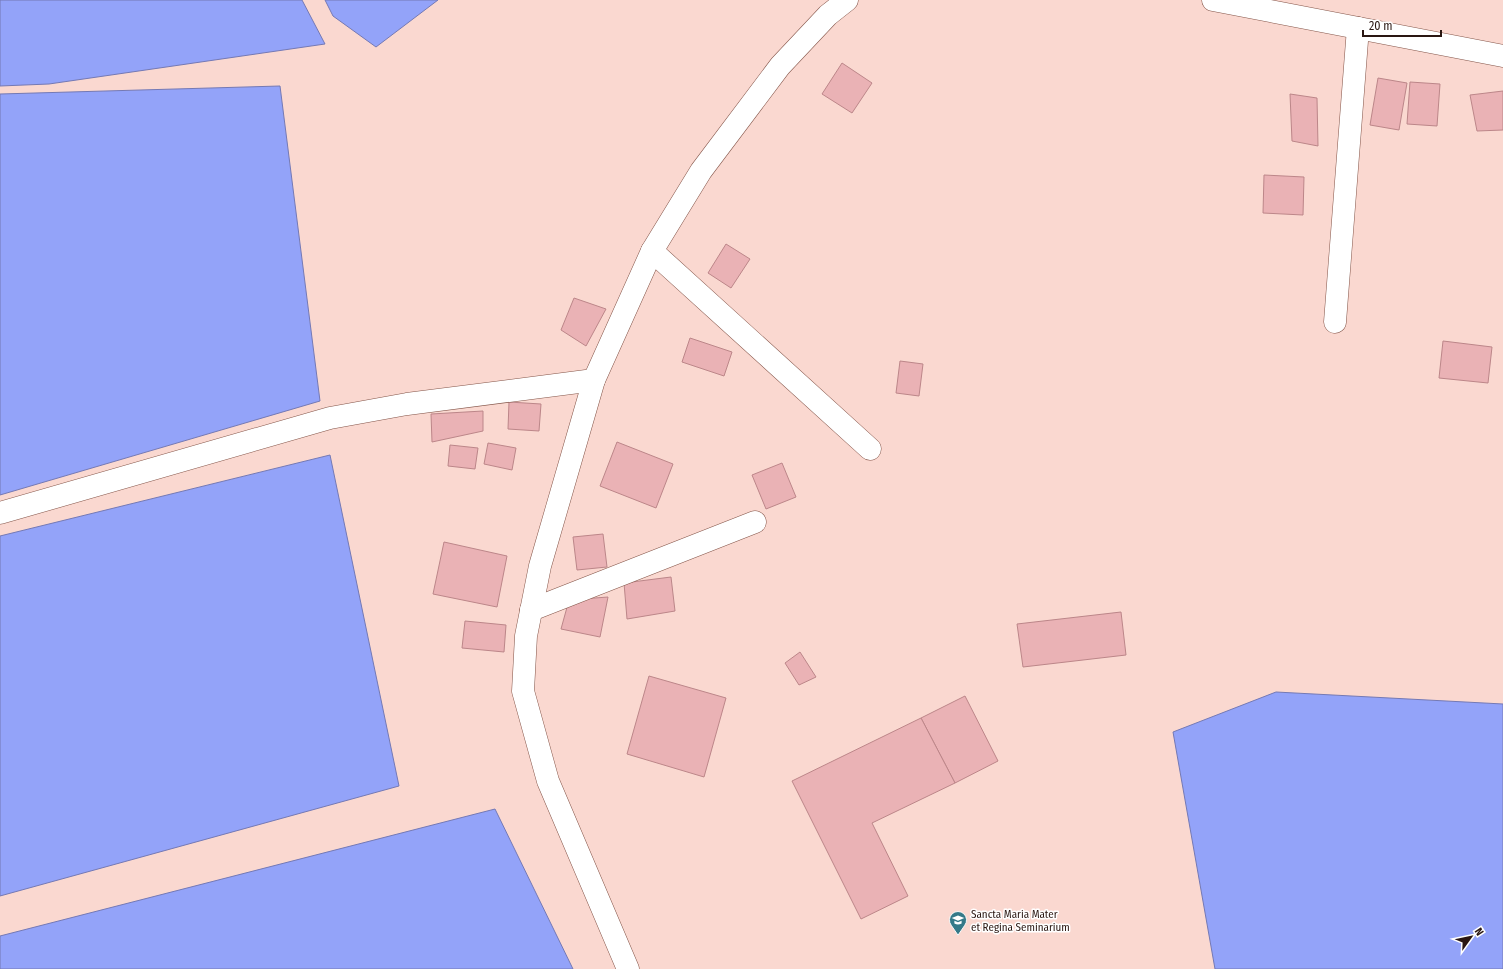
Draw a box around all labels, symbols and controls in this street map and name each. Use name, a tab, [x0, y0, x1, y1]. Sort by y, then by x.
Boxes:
scale bar	[1363, 12, 1441, 38]
text: 20 m	[1369, 19, 1393, 33]
place label: Sancta Maria Mater et Regina Seminarium	[971, 908, 1070, 934]
school or university icon: Sancta Maria Mater et Regina Seminarium	[948, 910, 968, 935]
north arrow	[1451, 917, 1491, 957]
text: N	[1472, 926, 1486, 938]

